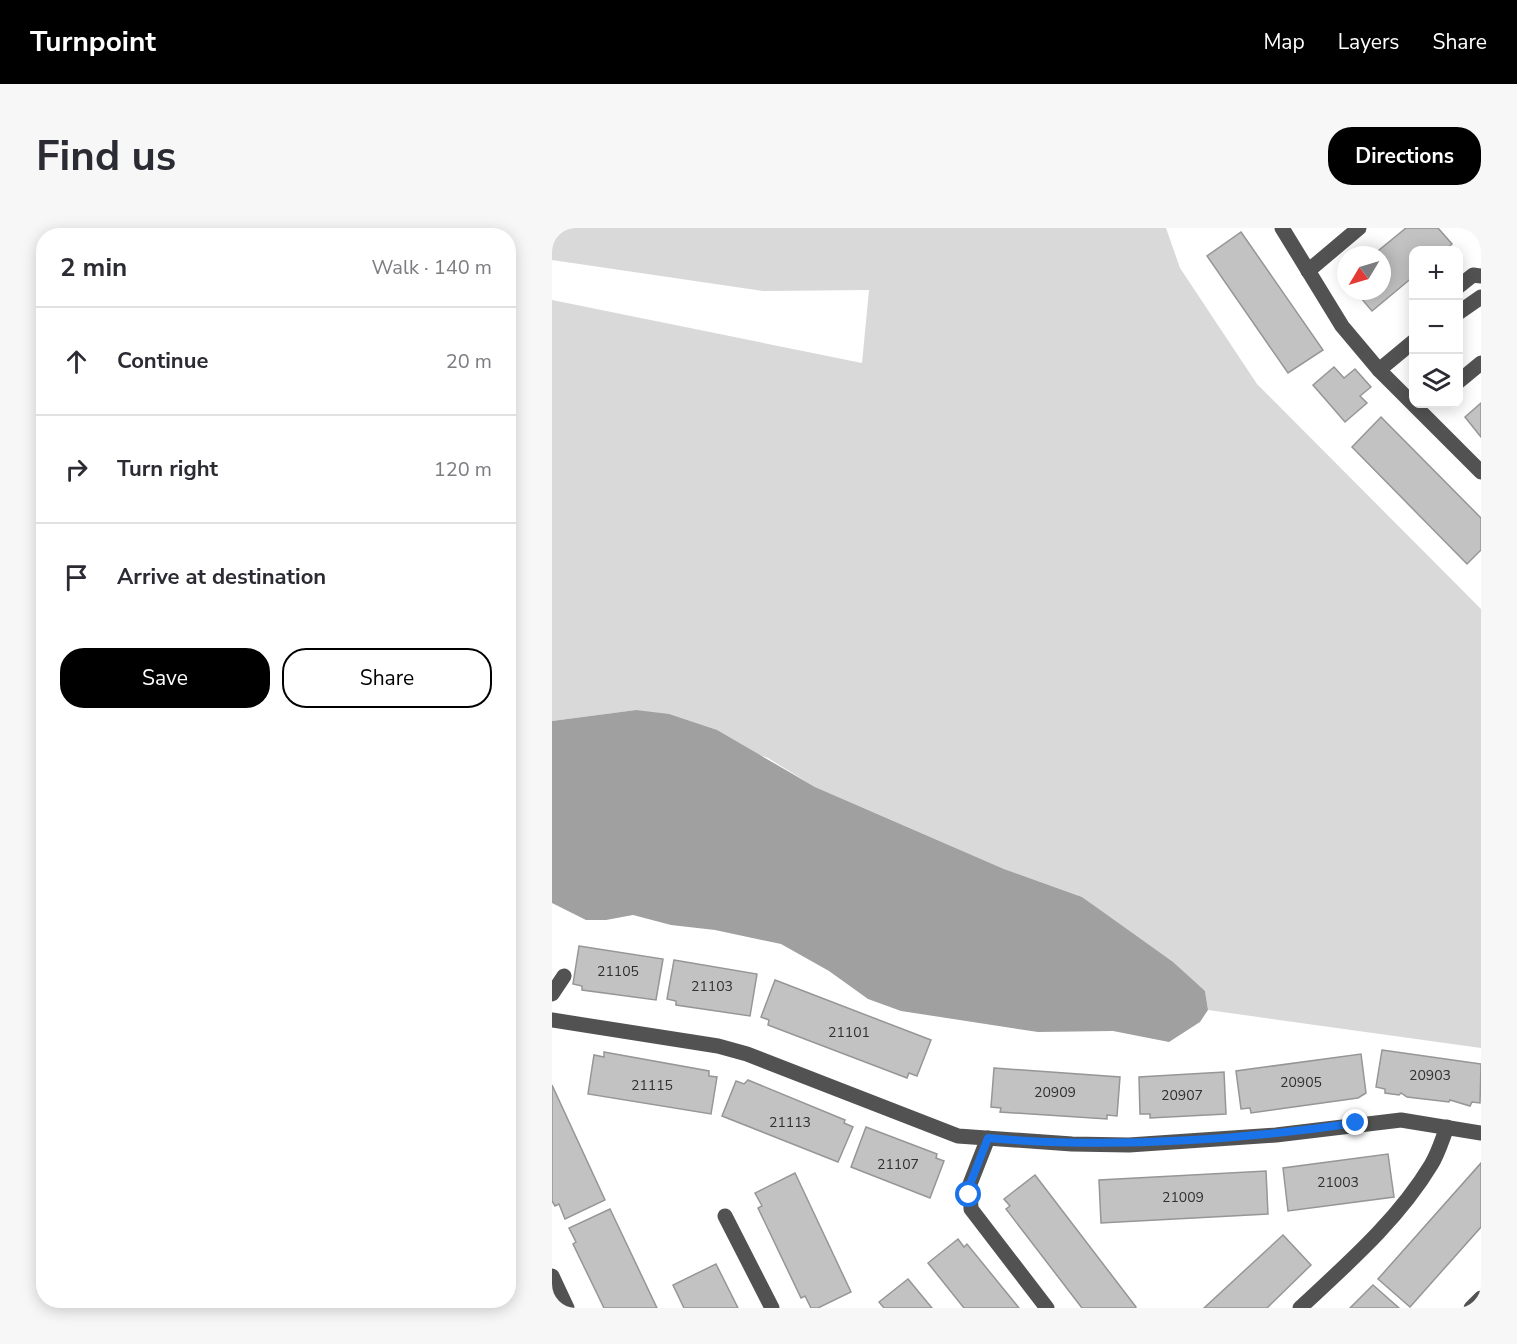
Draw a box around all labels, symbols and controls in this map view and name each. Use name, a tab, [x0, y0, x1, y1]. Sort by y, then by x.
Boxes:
text: Turnpoint	[30, 23, 156, 61]
text: Map	[1263, 28, 1305, 56]
text: Layers	[1338, 28, 1399, 56]
text: Share	[1432, 28, 1487, 56]
button: Directions	[1328, 127, 1481, 185]
text: Find us	[36, 128, 176, 185]
north arrow	[1337, 246, 1391, 300]
map controls	[1409, 246, 1463, 408]
button: +	[1409, 246, 1463, 300]
text: 2 min	[60, 250, 127, 285]
text: Walk · 140 m	[372, 254, 492, 281]
button: −	[1409, 300, 1463, 354]
icon: ahead	[60, 345, 93, 378]
text: Continue	[117, 346, 208, 376]
text: 20 m	[446, 348, 492, 375]
button: layers	[1409, 354, 1463, 408]
icon: right	[60, 453, 93, 486]
text: Turn right	[117, 454, 218, 484]
text: 120 m	[434, 456, 492, 483]
icon: arrive	[60, 561, 93, 594]
text: Arrive at destination	[117, 562, 326, 592]
button: Save	[60, 648, 270, 708]
button: Share	[282, 648, 492, 708]
house number: 21105	[597, 962, 639, 981]
house number: 21103	[691, 977, 733, 996]
house number: 21101	[828, 1023, 870, 1042]
house number: 20903	[1409, 1066, 1451, 1085]
house number: 20905	[1280, 1073, 1322, 1092]
house number: 21115	[631, 1076, 673, 1095]
house number: 20909	[1034, 1083, 1076, 1102]
house number: 20907	[1161, 1086, 1203, 1105]
route end	[1342, 1109, 1368, 1135]
house number: 21113	[769, 1113, 811, 1132]
house number: 21107	[877, 1155, 919, 1174]
house number: 21003	[1317, 1173, 1359, 1192]
route start	[955, 1181, 981, 1207]
house number: 21009	[1162, 1188, 1204, 1207]

